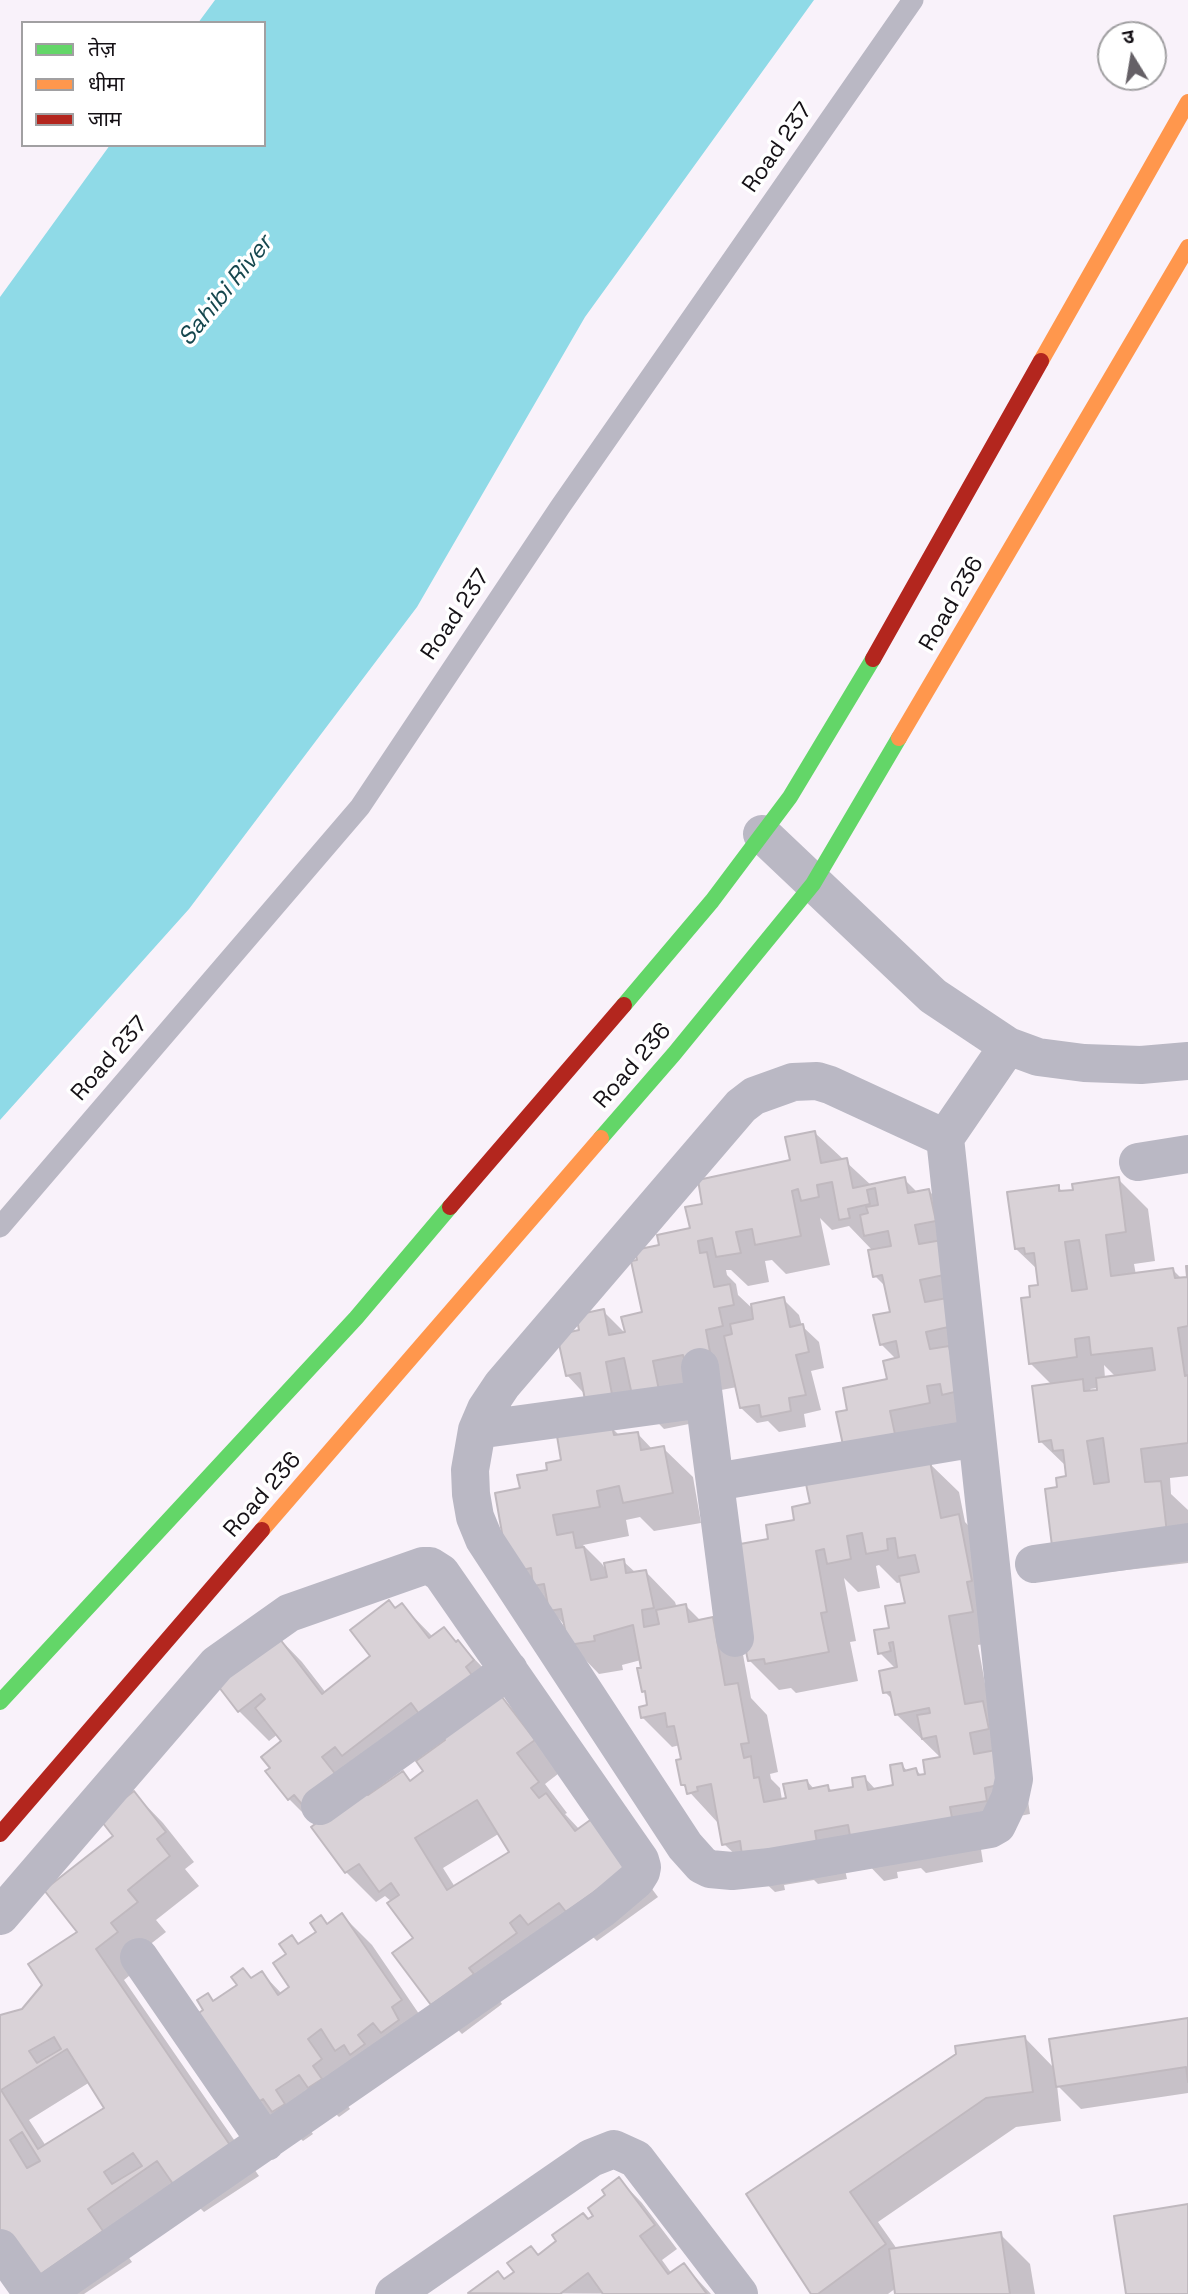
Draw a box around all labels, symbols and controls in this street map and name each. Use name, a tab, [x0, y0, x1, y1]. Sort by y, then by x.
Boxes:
legend	[21, 21, 266, 147]
north arrow	[1097, 21, 1167, 91]
text: उ	[1120, 24, 1136, 50]
text: तेज़	[88, 35, 116, 62]
text: धीमा	[88, 70, 124, 97]
street label: Road 237	[737, 98, 819, 198]
text: जाम	[88, 105, 122, 132]
water label: Sahibi River	[173, 230, 279, 352]
street label: Road 236	[914, 552, 990, 656]
street label: Road 237	[416, 565, 496, 665]
street label: Road 237	[66, 1011, 154, 1107]
street label: Road 236	[588, 1018, 678, 1114]
street label: Road 236	[218, 1447, 308, 1543]

